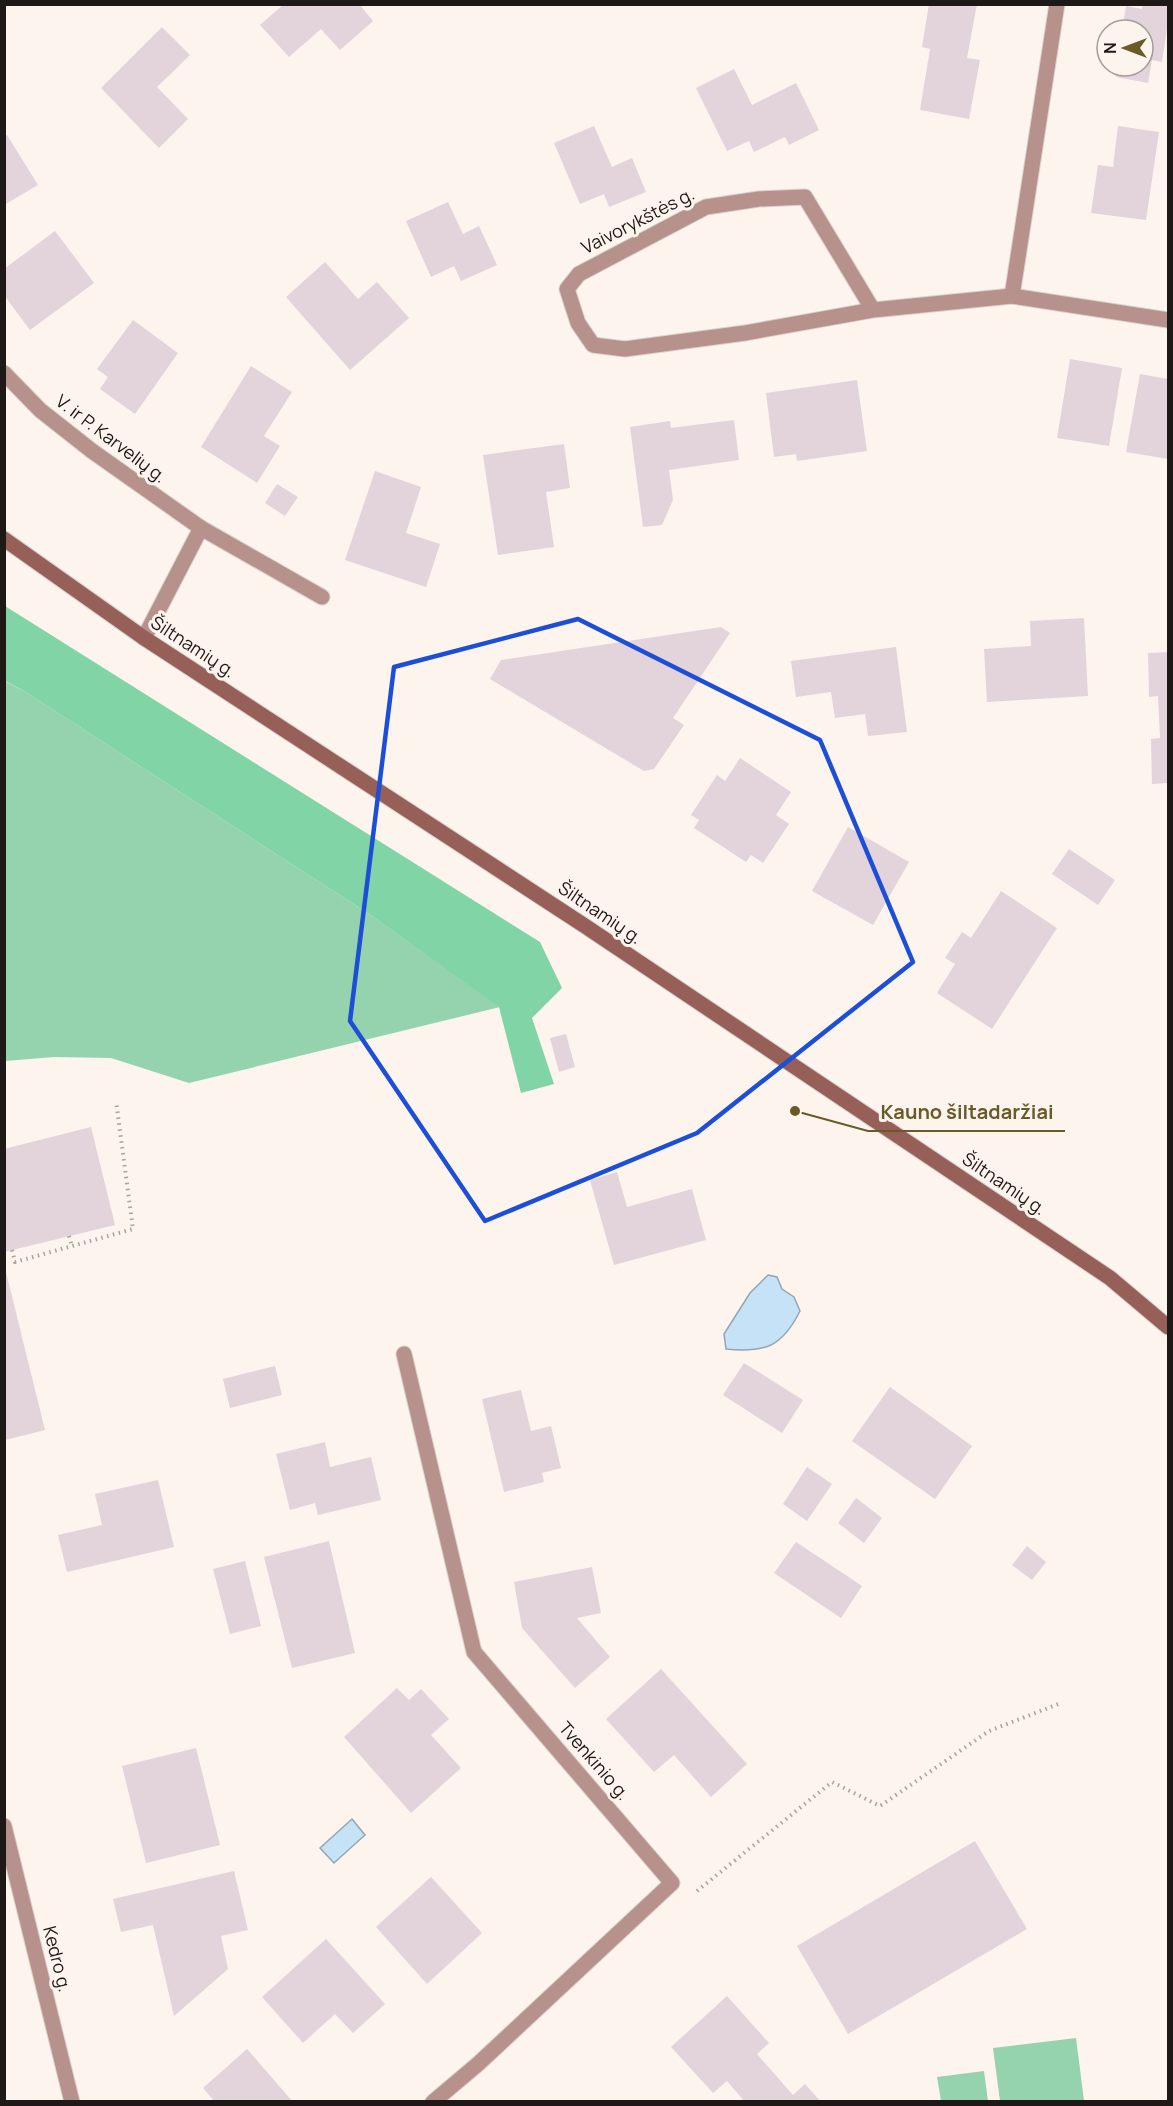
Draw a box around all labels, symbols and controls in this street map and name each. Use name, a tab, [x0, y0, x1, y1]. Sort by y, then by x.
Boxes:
north arrow	[1095, 18, 1155, 78]
text: N	[1099, 42, 1121, 54]
street label: Vaivorykštės g.	[577, 181, 698, 259]
street label: V. ir P. Karvelių g.	[51, 389, 172, 488]
street label: Šiltnamių g.	[147, 610, 241, 682]
street label: Šiltnamių g.	[554, 875, 647, 949]
callout: Kauno šiltadaržiai	[868, 1093, 1065, 1131]
text: Kauno šiltadaržiai	[880, 1098, 1054, 1125]
street label: Šiltnamių g.	[958, 1146, 1051, 1220]
street label: Tvenkinio g.	[554, 1716, 636, 1805]
street label: Kedro g.	[38, 1923, 78, 1994]

